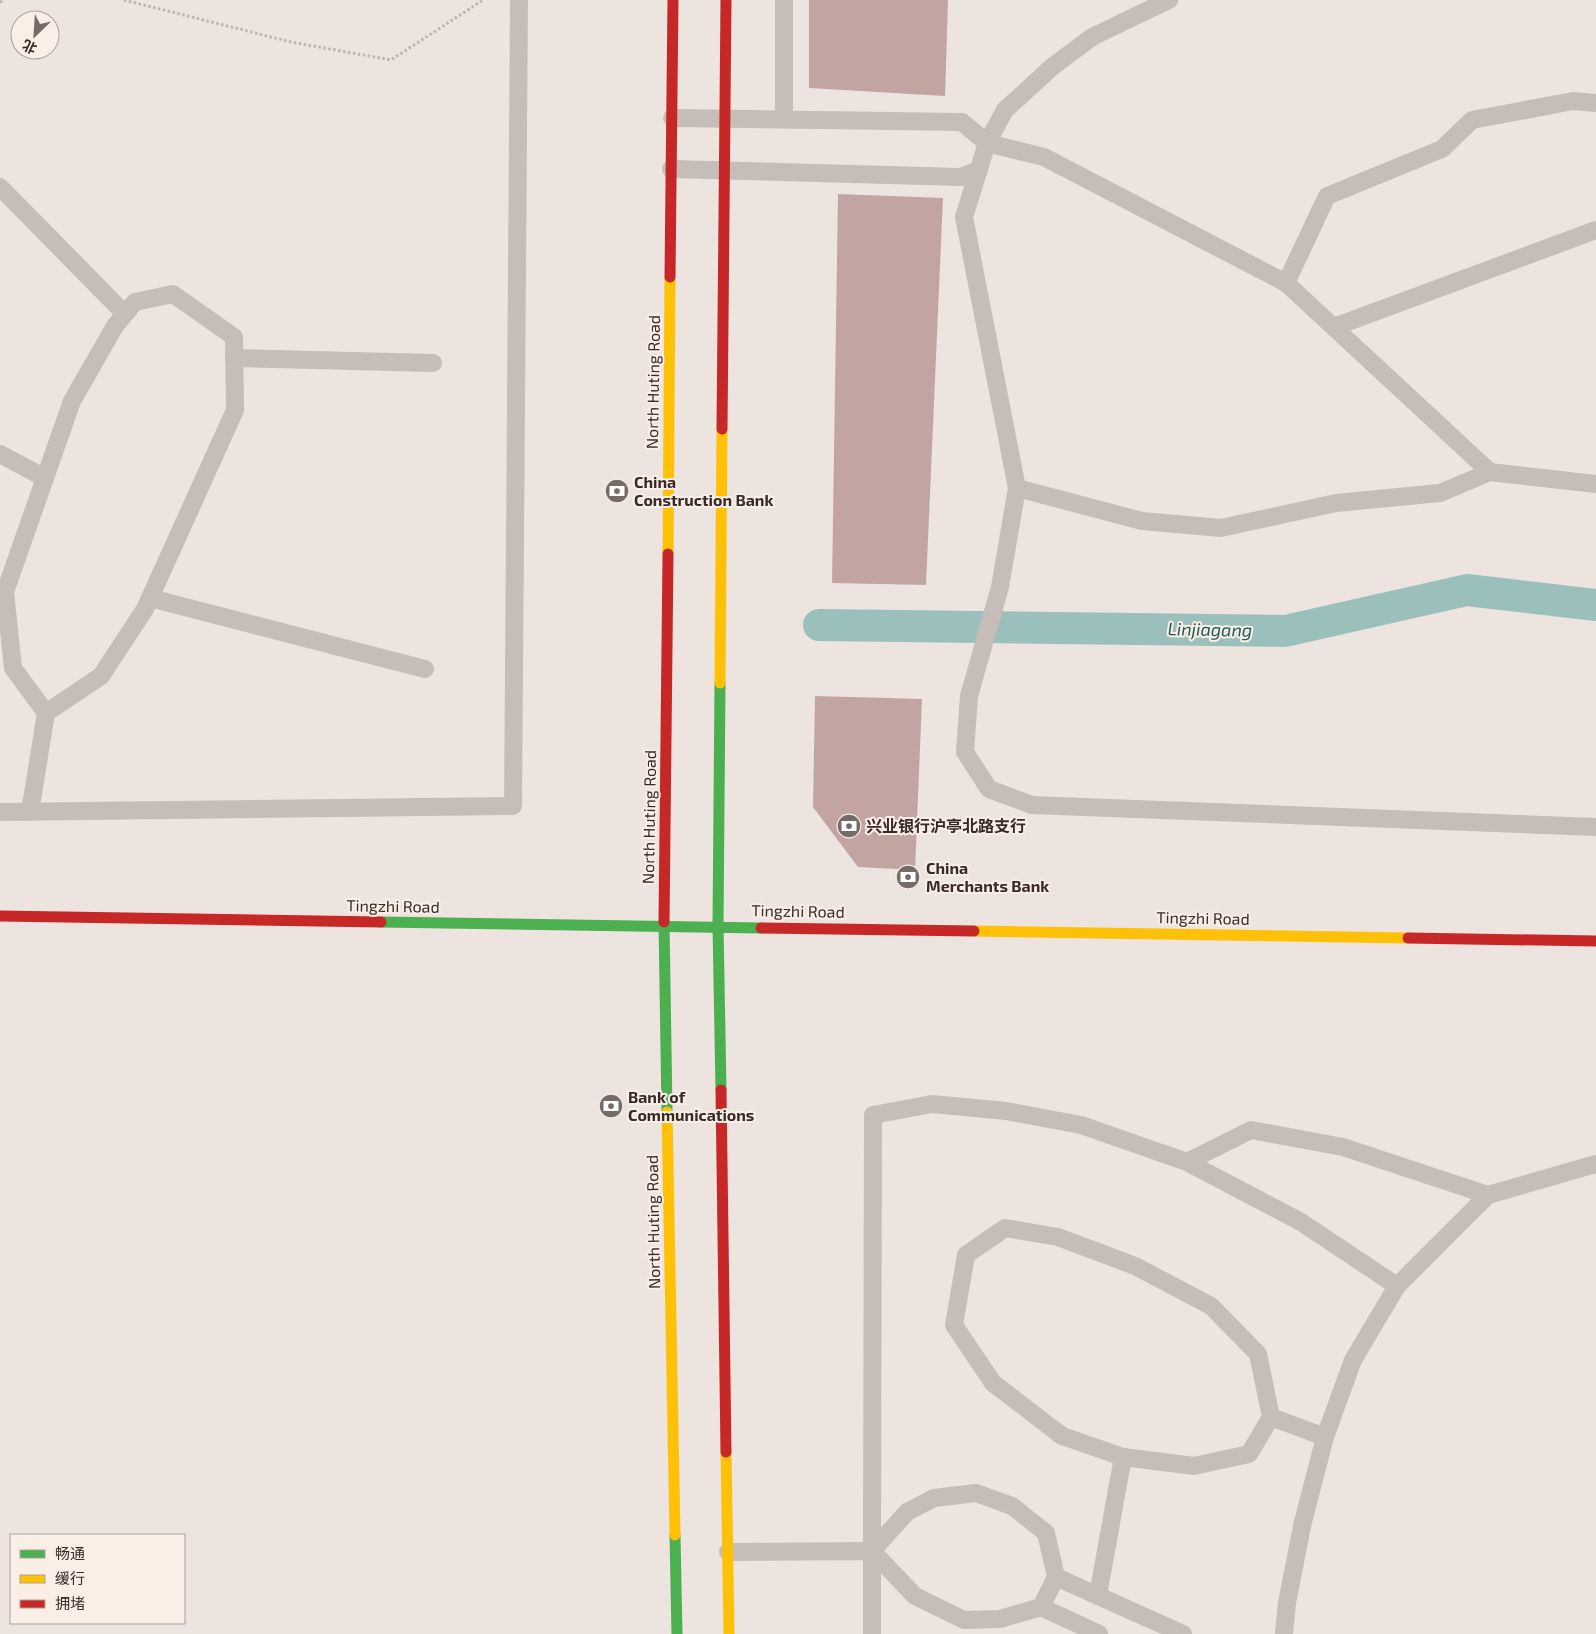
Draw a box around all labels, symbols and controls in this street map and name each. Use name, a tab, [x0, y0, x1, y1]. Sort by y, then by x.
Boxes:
north arrow	[10, 10, 60, 60]
text: 北	[19, 37, 39, 58]
street label: North Huting Road	[642, 315, 663, 449]
place label: China Construction Bank	[634, 472, 773, 509]
bank icon: China Construction Bank	[604, 478, 630, 504]
water label: Linjiagang	[1168, 617, 1252, 641]
street label: North Huting Road	[638, 750, 659, 884]
bank icon: 兴业银行沪亭北路支行	[836, 813, 862, 839]
place label: 兴业银行沪亭北路支行	[866, 816, 1026, 835]
place label: China Merchants Bank	[926, 858, 1049, 895]
bank icon: China Merchants Bank	[895, 864, 921, 890]
street label: Tingzhi Road	[346, 895, 440, 916]
street label: Tingzhi Road	[751, 900, 845, 921]
street label: Tingzhi Road	[1156, 907, 1250, 928]
place label: Bank of Communications	[628, 1087, 754, 1124]
bank icon: Bank of Communications	[598, 1093, 624, 1119]
street label: North Huting Road	[642, 1155, 663, 1289]
legend	[10, 1534, 185, 1624]
text: 畅通	[55, 1544, 85, 1562]
text: 缓行	[55, 1569, 85, 1587]
text: 拥堵	[55, 1594, 85, 1612]

